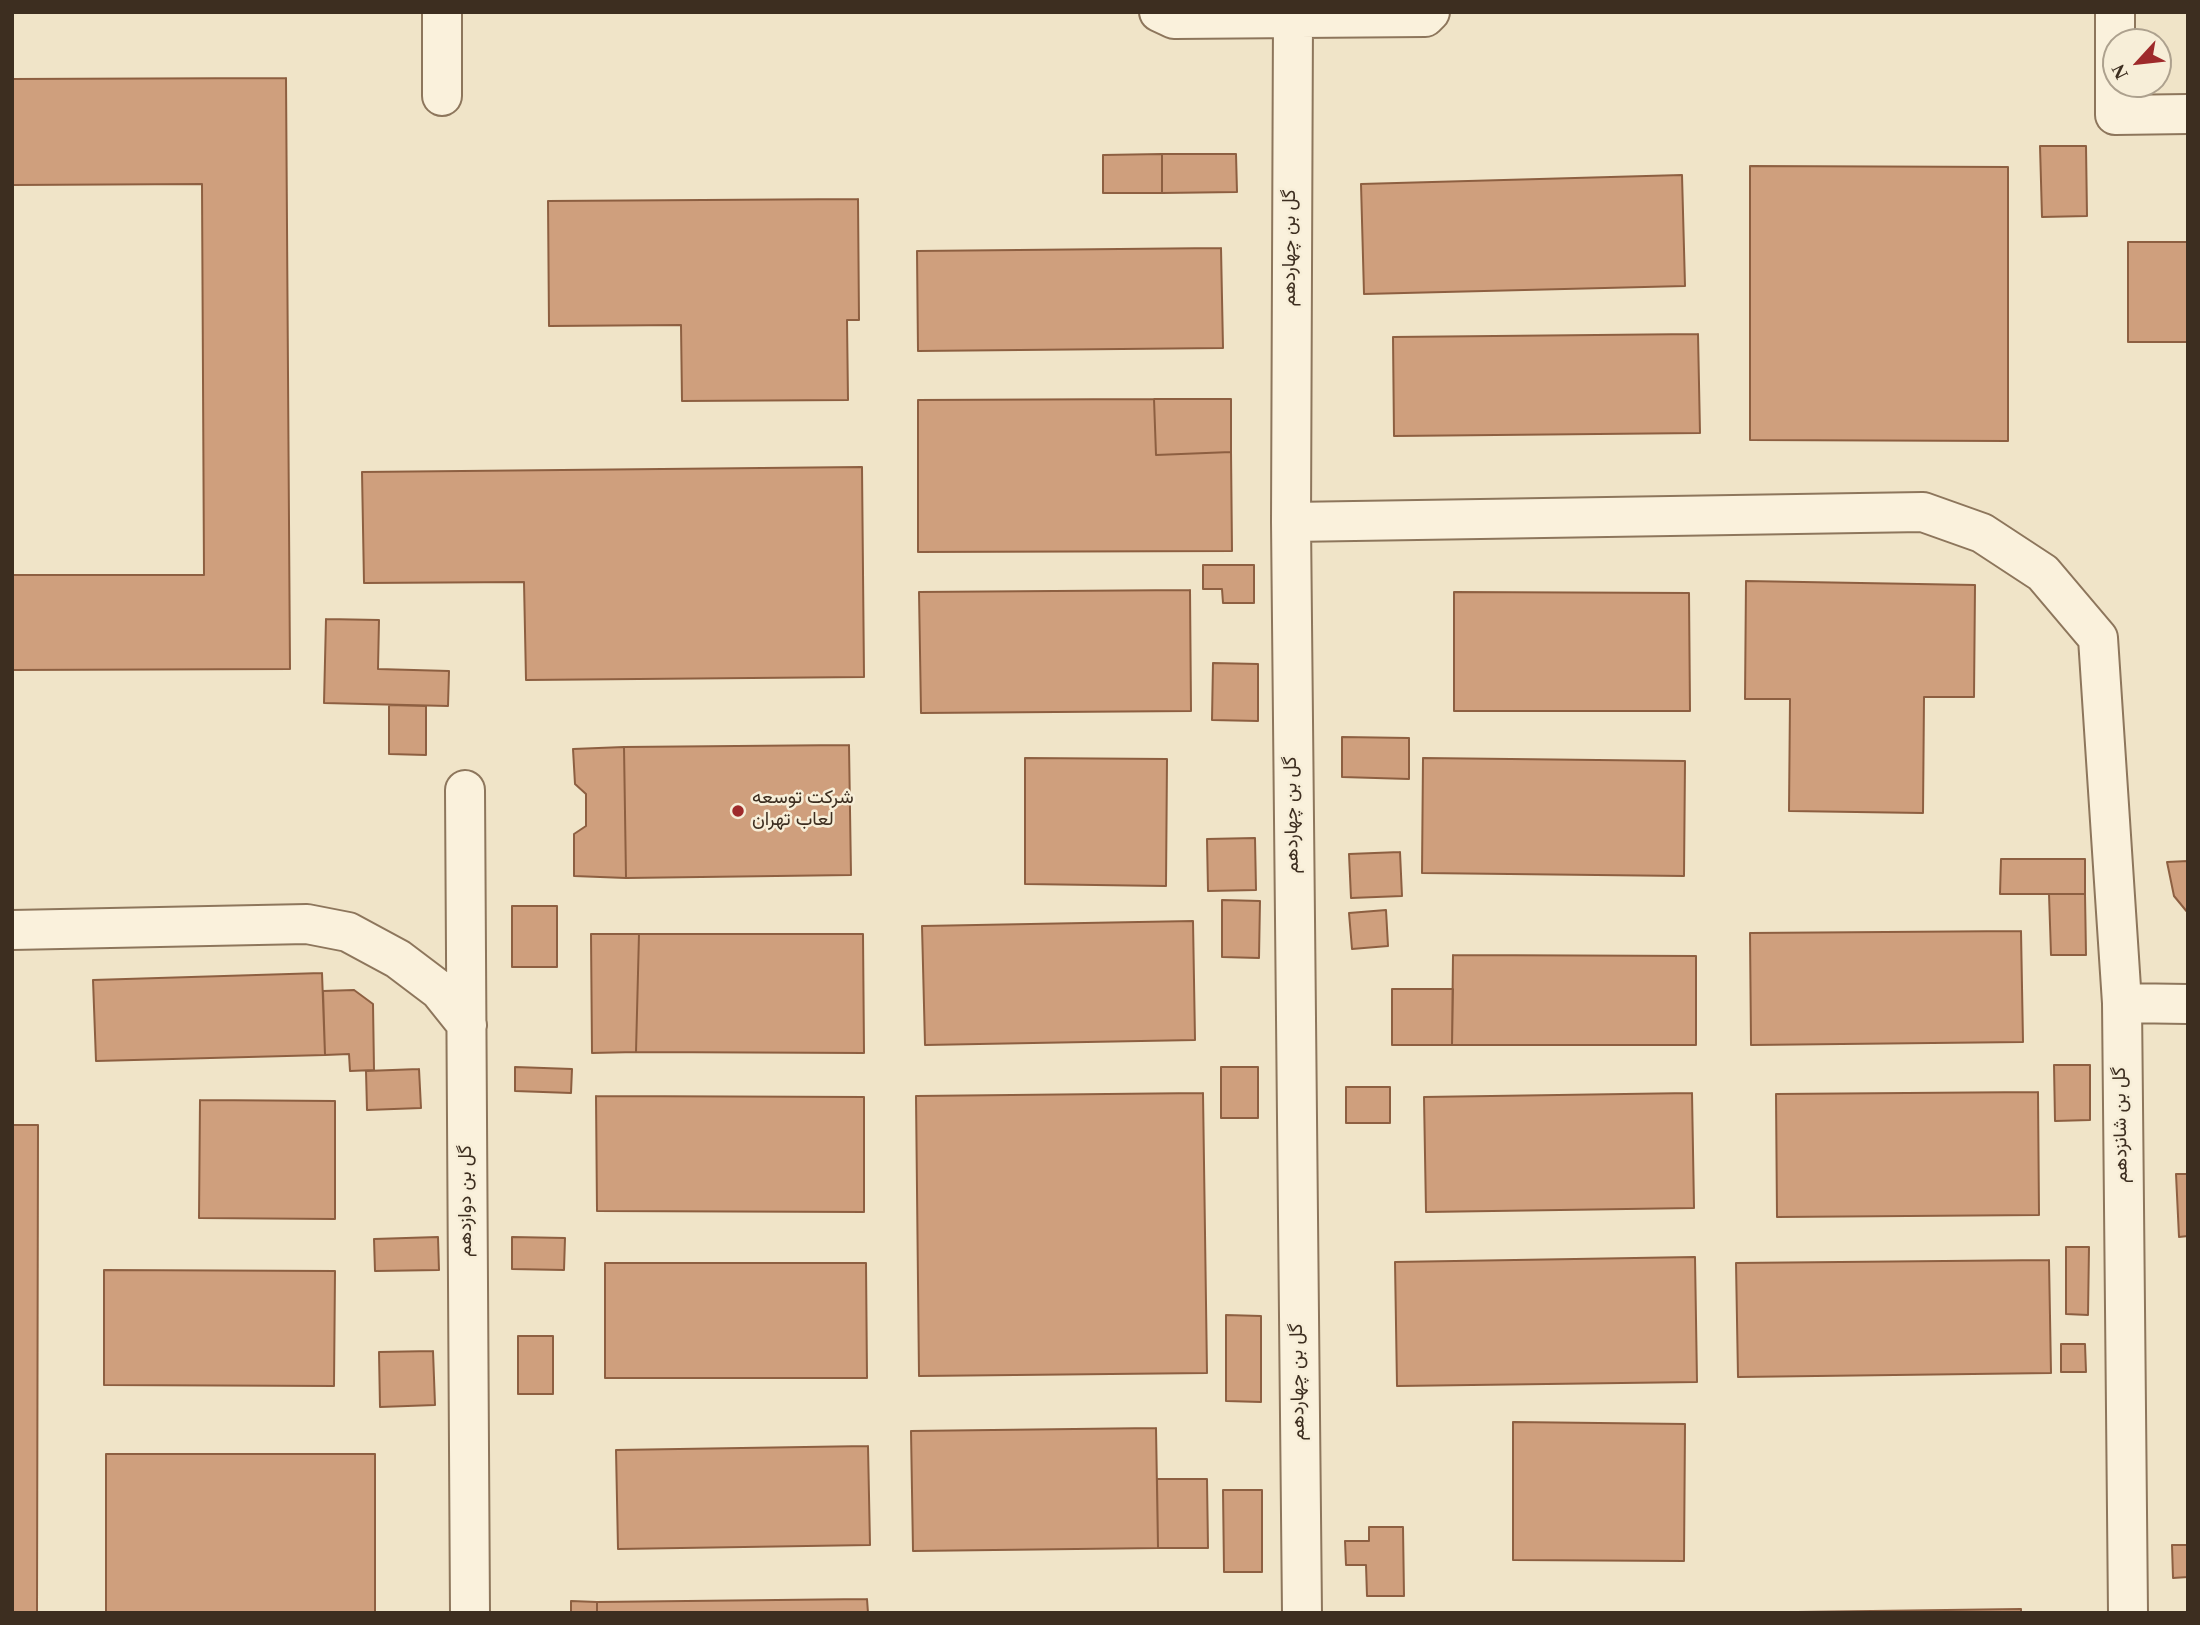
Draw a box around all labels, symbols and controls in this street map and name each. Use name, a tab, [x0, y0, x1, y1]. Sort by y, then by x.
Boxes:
north arrow	[2102, 28, 2172, 98]
text: N	[2107, 61, 2132, 83]
street label: گل بن چهاردهم	[1281, 189, 1303, 307]
street label: گل بن چهاردهم	[1282, 756, 1306, 874]
place label: شرکت توسعه لعاب تهران	[752, 789, 854, 833]
marker: شرکت توسعه لعاب تهران	[730, 803, 746, 819]
street label: گل بن شانزدهم	[2111, 1067, 2135, 1183]
street label: گل بن دوازدهم	[457, 1145, 479, 1257]
street label: گل بن چهاردهم	[1288, 1323, 1312, 1441]

